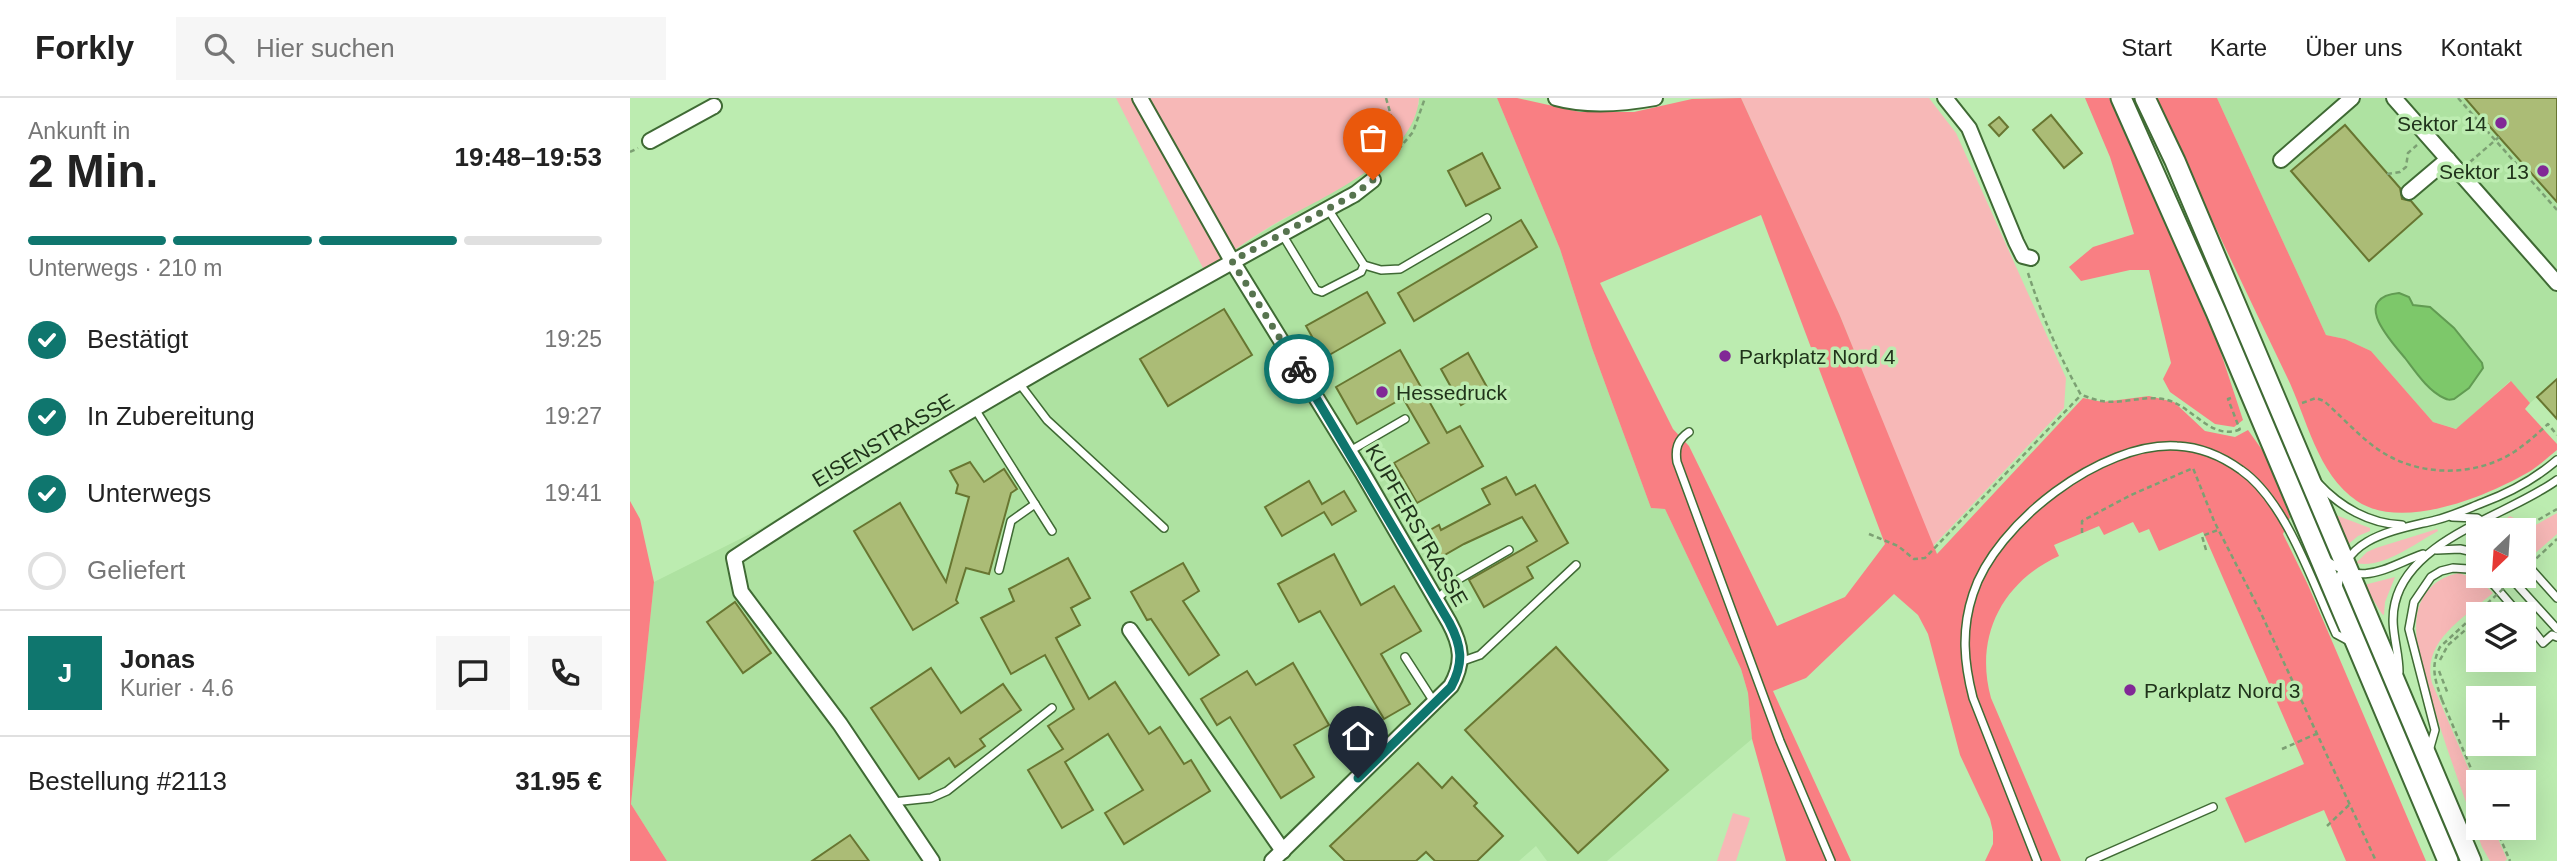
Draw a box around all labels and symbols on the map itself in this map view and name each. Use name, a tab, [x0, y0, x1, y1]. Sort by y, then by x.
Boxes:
pin	[1343, 108, 1403, 180]
place label: Sektor 14	[2397, 112, 2487, 135]
marker: Sektor 14	[2493, 115, 2509, 131]
place label: Sektor 13	[2439, 160, 2529, 183]
marker: Sektor 13	[2535, 163, 2551, 179]
courier	[1264, 334, 1334, 404]
place label: Parkplatz Nord 4	[1739, 345, 1896, 368]
marker: Parkplatz Nord 4	[1717, 348, 1733, 364]
place label: Hessedruck	[1396, 381, 1507, 404]
marker: Hessedruck	[1374, 384, 1390, 400]
street label: EISENSTRASSE	[808, 389, 958, 491]
street label: KUPFERSTRASSE	[1361, 440, 1473, 610]
north arrow	[2466, 518, 2536, 588]
place label: Parkplatz Nord 3	[2144, 679, 2300, 702]
marker: Parkplatz Nord 3	[2122, 682, 2138, 698]
pin	[1328, 706, 1388, 778]

